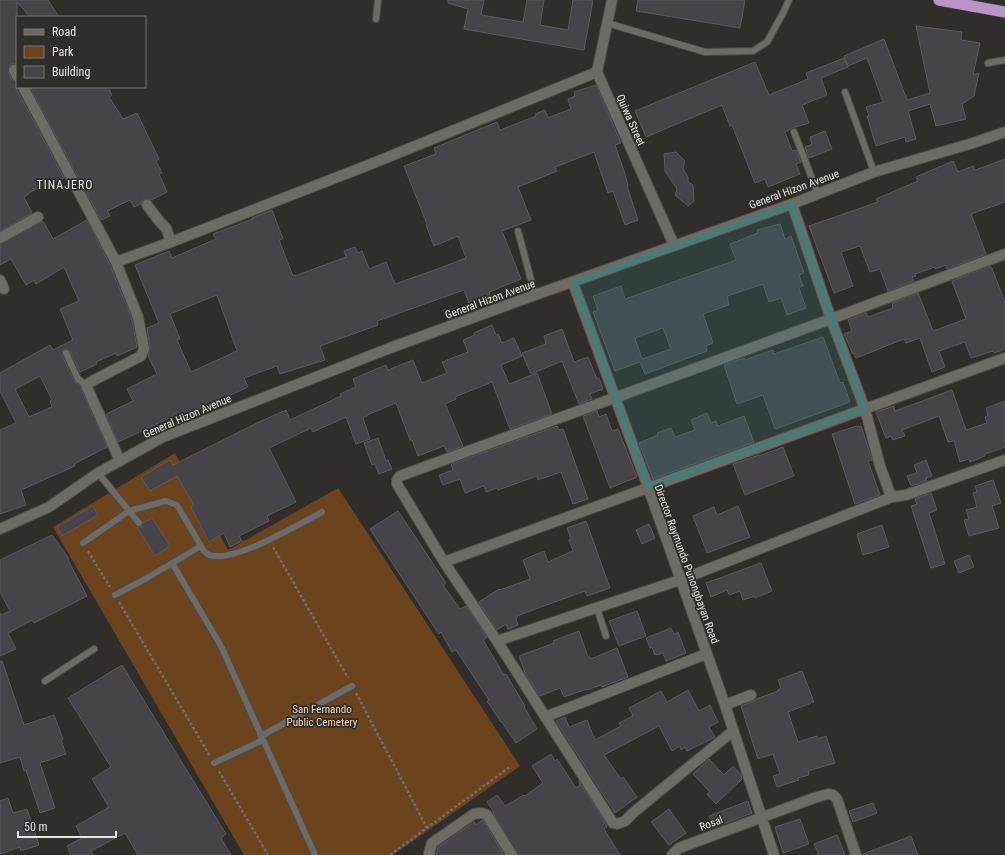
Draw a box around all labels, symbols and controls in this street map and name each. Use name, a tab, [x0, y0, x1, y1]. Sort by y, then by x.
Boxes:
legend	[16, 16, 146, 88]
text: Road	[52, 25, 76, 39]
text: Park	[52, 45, 74, 59]
text: Building	[52, 65, 90, 79]
street label: Quiwa Street	[613, 92, 648, 148]
street label: General Hizon Avenue	[747, 167, 841, 212]
district label: TINAJERO	[36, 178, 94, 192]
street label: General Hizon Avenue	[443, 277, 537, 322]
street label: General Hizon Avenue	[141, 392, 233, 441]
street label: Director Raymundo Punongbayan Road	[652, 483, 721, 645]
park label: San Fernando Public Cemetery	[287, 703, 358, 729]
scale bar	[18, 813, 116, 839]
street label: Rosal	[698, 813, 725, 834]
text: 50 m	[24, 820, 48, 834]

